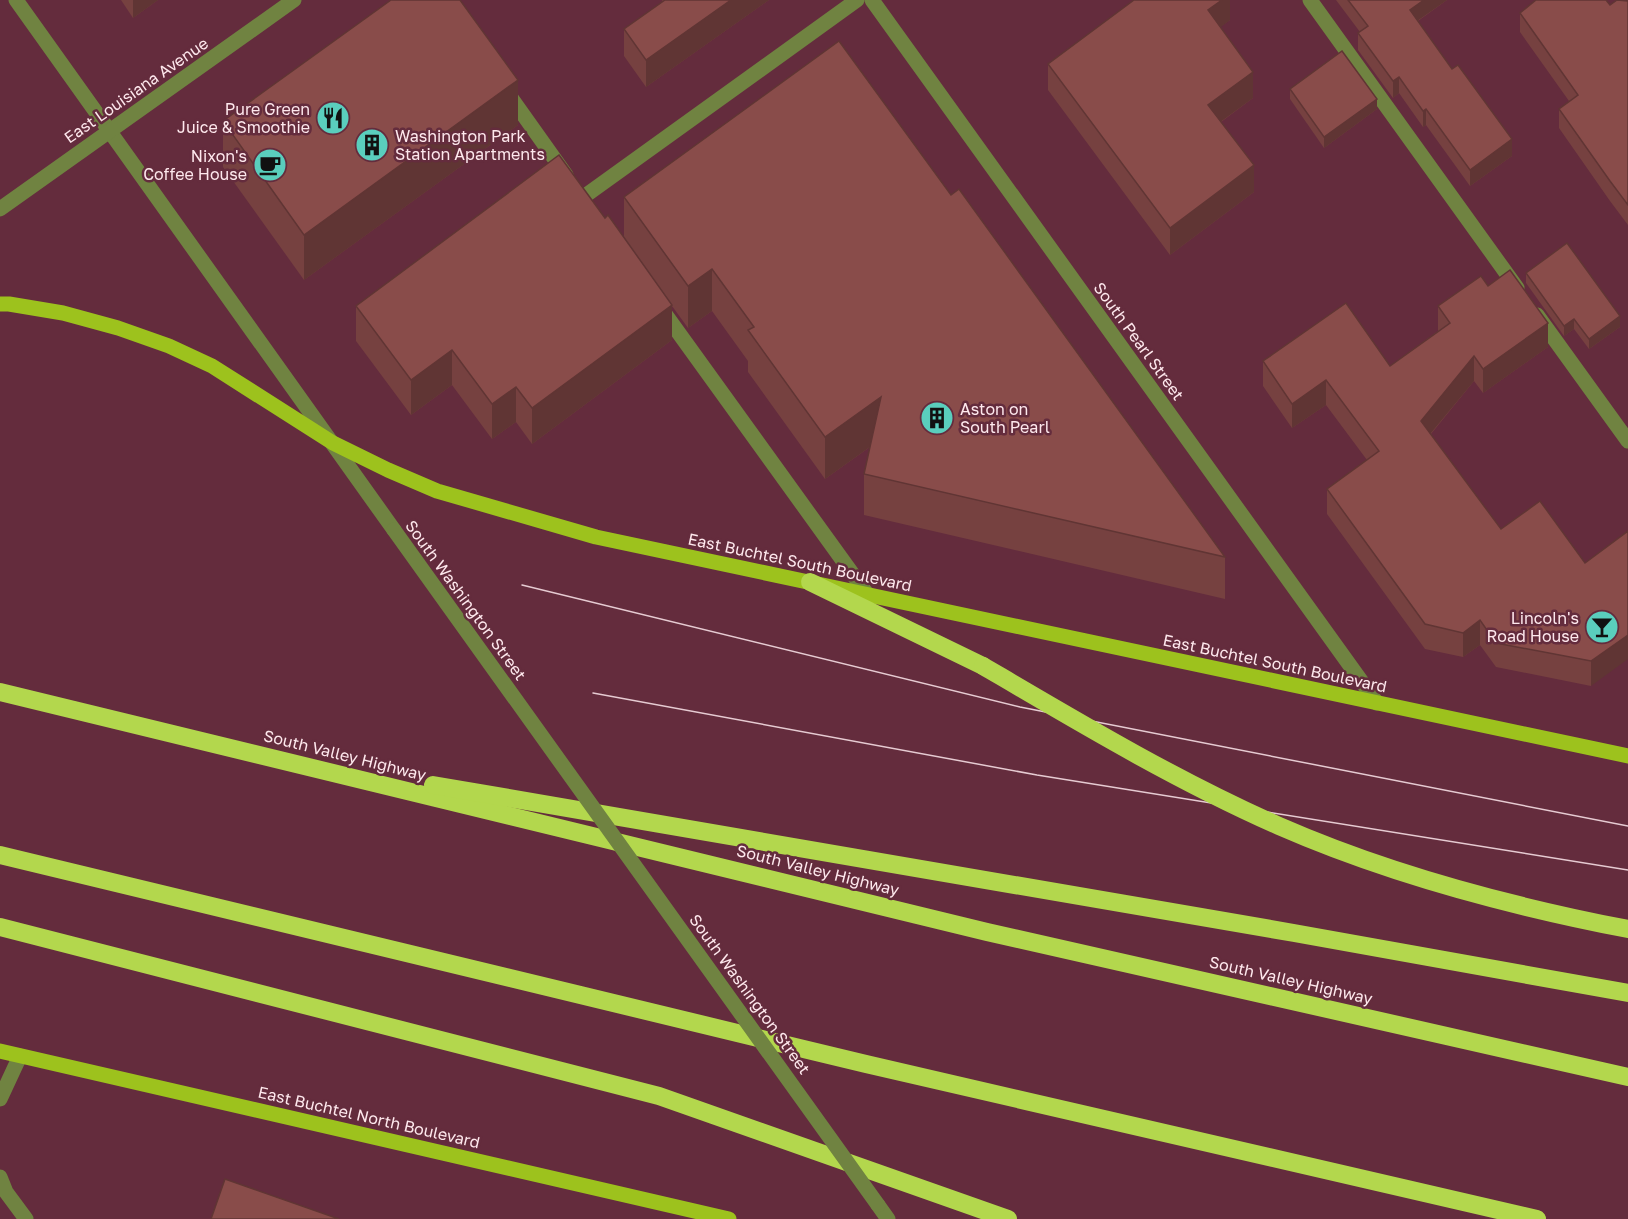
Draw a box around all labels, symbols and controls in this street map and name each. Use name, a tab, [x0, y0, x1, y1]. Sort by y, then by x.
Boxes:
street label: East Louisiana Avenue	[60, 33, 212, 147]
place label: Pure Green Juice & Smoothie	[177, 99, 310, 137]
restaurant icon: Pure Green Juice & Smoothie	[315, 100, 351, 136]
place label: Washington Park Station Apartments	[395, 126, 545, 164]
building icon: Washington Park Station Apartments	[354, 127, 390, 163]
place label: Nixon's Coffee House	[143, 146, 247, 184]
cafe icon: Nixon's Coffee House	[252, 147, 288, 183]
street label: South Pearl Street	[1089, 278, 1189, 404]
place label: Aston on South Pearl	[960, 399, 1050, 437]
building icon: Aston on South Pearl	[919, 400, 955, 436]
street label: South Washington Street	[401, 516, 531, 684]
street label: East Buchtel South Boulevard	[686, 528, 914, 596]
place label: Lincoln's Road House	[1487, 608, 1579, 646]
bar icon: Lincoln's Road House	[1584, 609, 1620, 645]
street label: East Buchtel South Boulevard	[1161, 629, 1389, 697]
street label: South Valley Highway	[262, 725, 428, 785]
street label: South Valley Highway	[735, 840, 901, 900]
street label: South Washington Street	[685, 910, 815, 1078]
street label: South Valley Highway	[1207, 951, 1375, 1009]
street label: East Buchtel North Boulevard	[256, 1082, 482, 1152]

